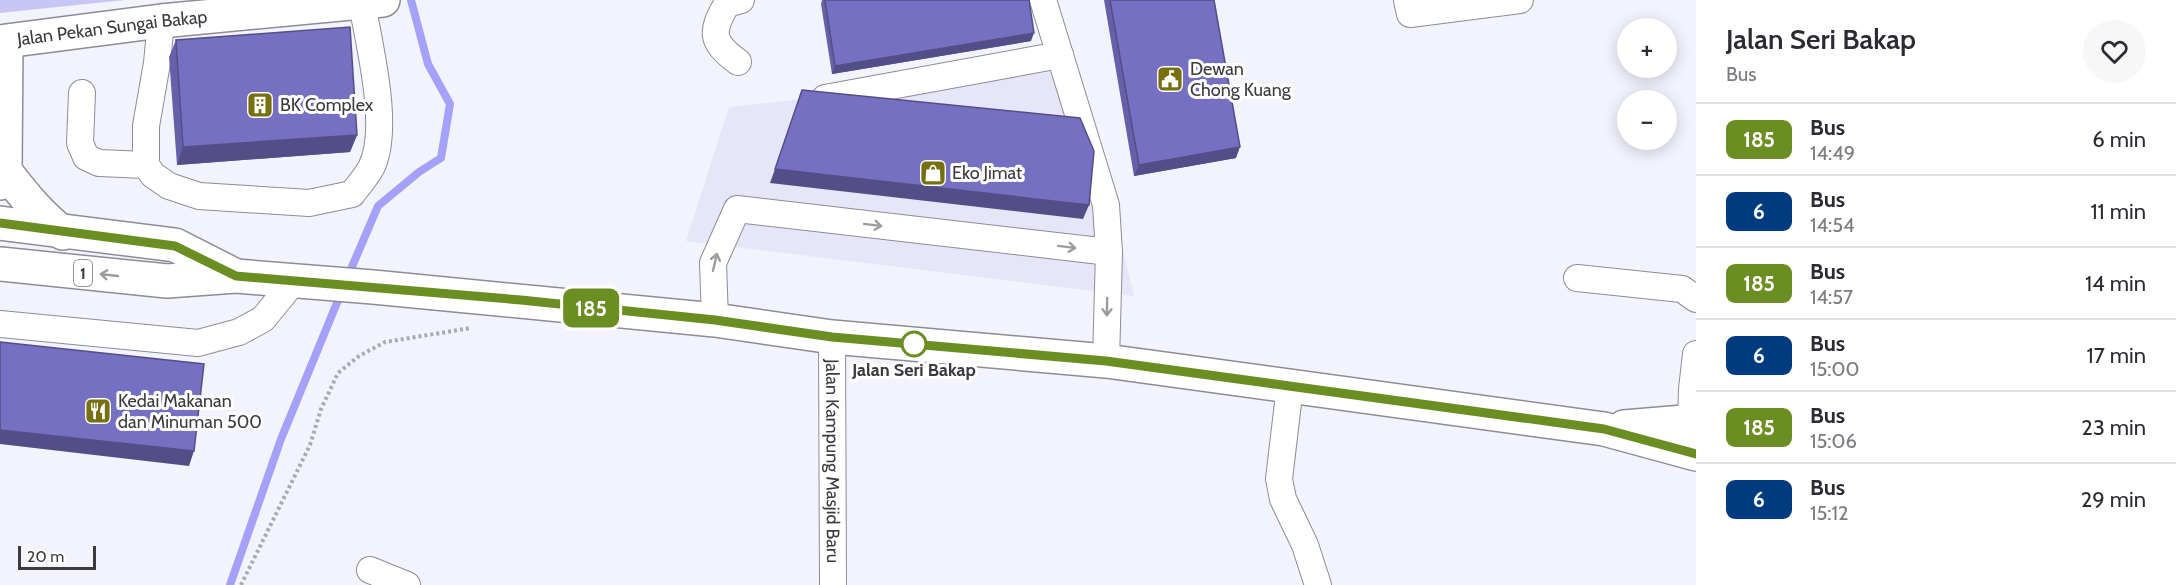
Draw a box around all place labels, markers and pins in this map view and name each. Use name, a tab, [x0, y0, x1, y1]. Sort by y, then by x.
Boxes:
place label: Dewan Chong Kuang	[1190, 58, 1292, 101]
public building icon: Dewan Chong Kuang	[1155, 64, 1185, 94]
building icon: BK Complex	[245, 90, 275, 120]
place label: BK Complex	[280, 94, 374, 116]
shop icon: Eko Jimat	[918, 158, 948, 188]
place label: Eko Jimat	[952, 162, 1022, 184]
marker: Jalan Seri Bakap	[901, 331, 927, 357]
place label: Jalan Seri Bakap	[851, 359, 976, 381]
place label: Kedai Makanan dan Minuman 500	[118, 390, 262, 433]
restaurant icon: Kedai Makanan dan Minuman 500	[83, 396, 113, 426]

